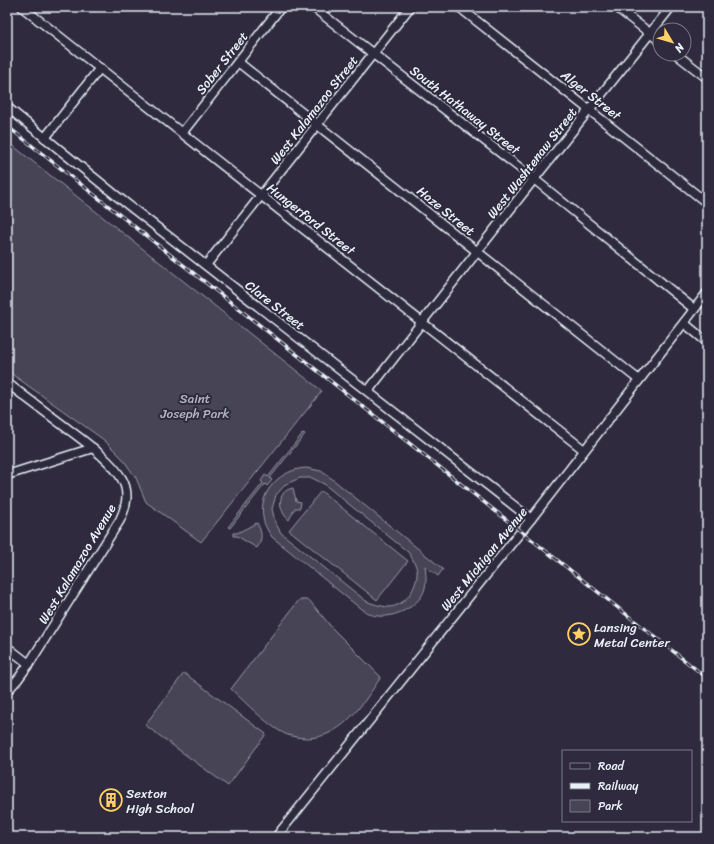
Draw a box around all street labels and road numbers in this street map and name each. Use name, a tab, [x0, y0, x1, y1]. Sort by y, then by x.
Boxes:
street label: Sober Street	[190, 26, 254, 100]
street label: West Kalamazoo Street	[264, 50, 364, 170]
street label: South Hathaway Street	[405, 59, 526, 161]
street label: Alger Street	[555, 63, 627, 127]
street label: West Washtenaw Street	[481, 102, 583, 224]
street label: Hungerford Street	[262, 177, 361, 262]
street label: Haze Street	[412, 180, 481, 242]
street label: Clare Street	[240, 274, 310, 336]
street label: West Kalamazoo Avenue	[32, 499, 122, 629]
street label: West Michigan Avenue	[435, 501, 534, 616]

